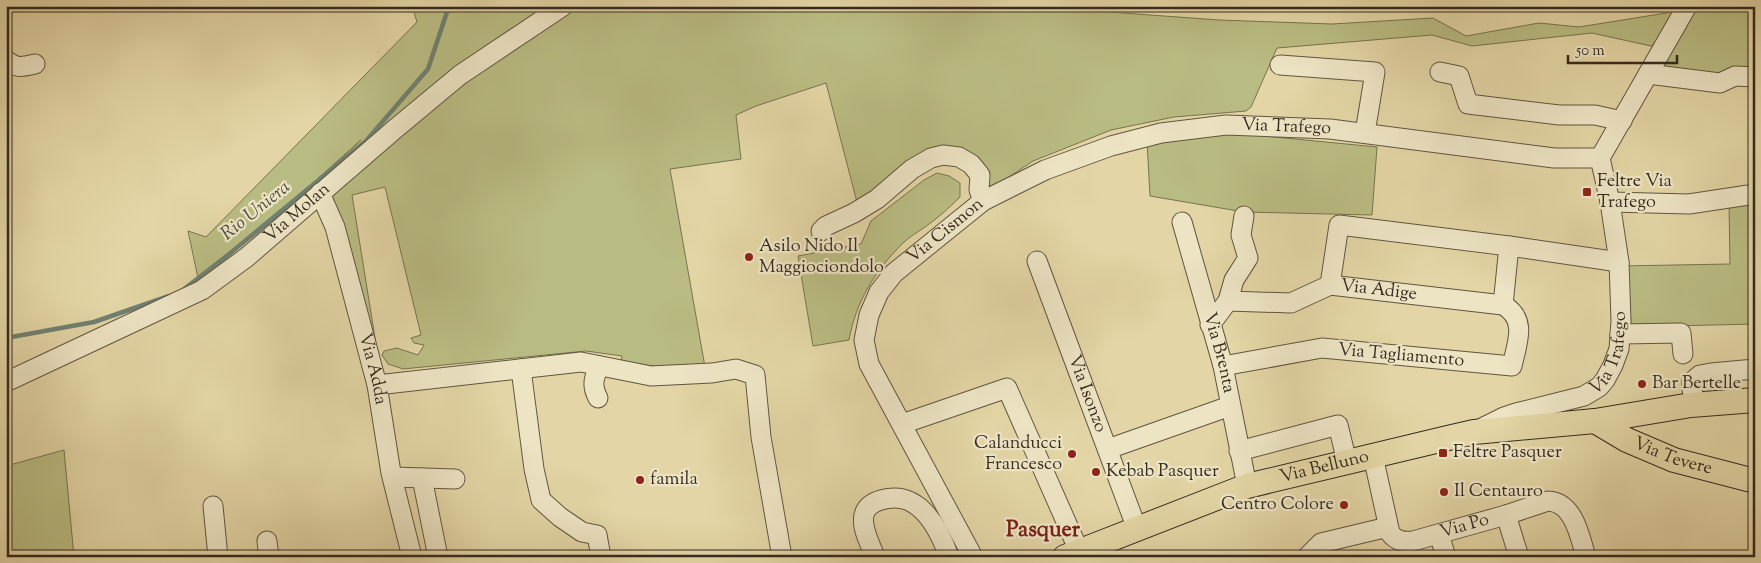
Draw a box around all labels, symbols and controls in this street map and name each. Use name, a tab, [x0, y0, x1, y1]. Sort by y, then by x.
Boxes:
scale bar	[1568, 32, 1677, 64]
text: 50 m	[1575, 41, 1605, 62]
street label: Via Trafego	[1241, 113, 1332, 142]
place label: Feltre Via Trafego	[1597, 169, 1672, 216]
water label: Rio Uniera	[216, 175, 297, 247]
street label: Via Molan	[258, 177, 337, 250]
marker: Feltre Via Trafego	[1581, 186, 1593, 198]
street label: Via Cismon	[902, 192, 990, 270]
place label: Asilo Nido Il Maggiociondolo	[759, 234, 884, 281]
marker: Asilo Nido Il Maggiociondolo	[743, 251, 755, 263]
street label: Via Adige	[1339, 273, 1418, 308]
street label: Via Brenta	[1195, 310, 1241, 395]
street label: Via Trafego	[1585, 311, 1634, 403]
street label: Via Adda	[351, 330, 393, 407]
street label: Via Tagliamento	[1337, 338, 1465, 374]
street label: Via Isonzo	[1060, 352, 1113, 437]
place label: Bar Bertelle	[1652, 371, 1741, 397]
marker: Bar Bertelle	[1636, 378, 1648, 390]
place label: Calanducci Francesco	[974, 431, 1062, 478]
street label: Via Tevere	[1629, 431, 1715, 482]
place label: Feltre Pasquer	[1453, 440, 1562, 466]
street label: Via Belluno	[1277, 444, 1372, 491]
marker: Feltre Pasquer	[1437, 447, 1449, 459]
marker: Calanducci Francesco	[1066, 448, 1078, 460]
place label: Kebab Pasquer	[1106, 459, 1219, 485]
marker: Kebab Pasquer	[1090, 466, 1102, 478]
place label: famila	[650, 467, 698, 493]
marker: famila	[634, 474, 646, 486]
place label: Il Centauro	[1454, 479, 1543, 505]
marker: Il Centauro	[1438, 486, 1450, 498]
place label: Centro Colore	[1221, 492, 1334, 518]
marker: Centro Colore	[1338, 499, 1350, 511]
street label: Via Po	[1437, 507, 1492, 546]
district label: Pasquer	[1006, 515, 1081, 547]

